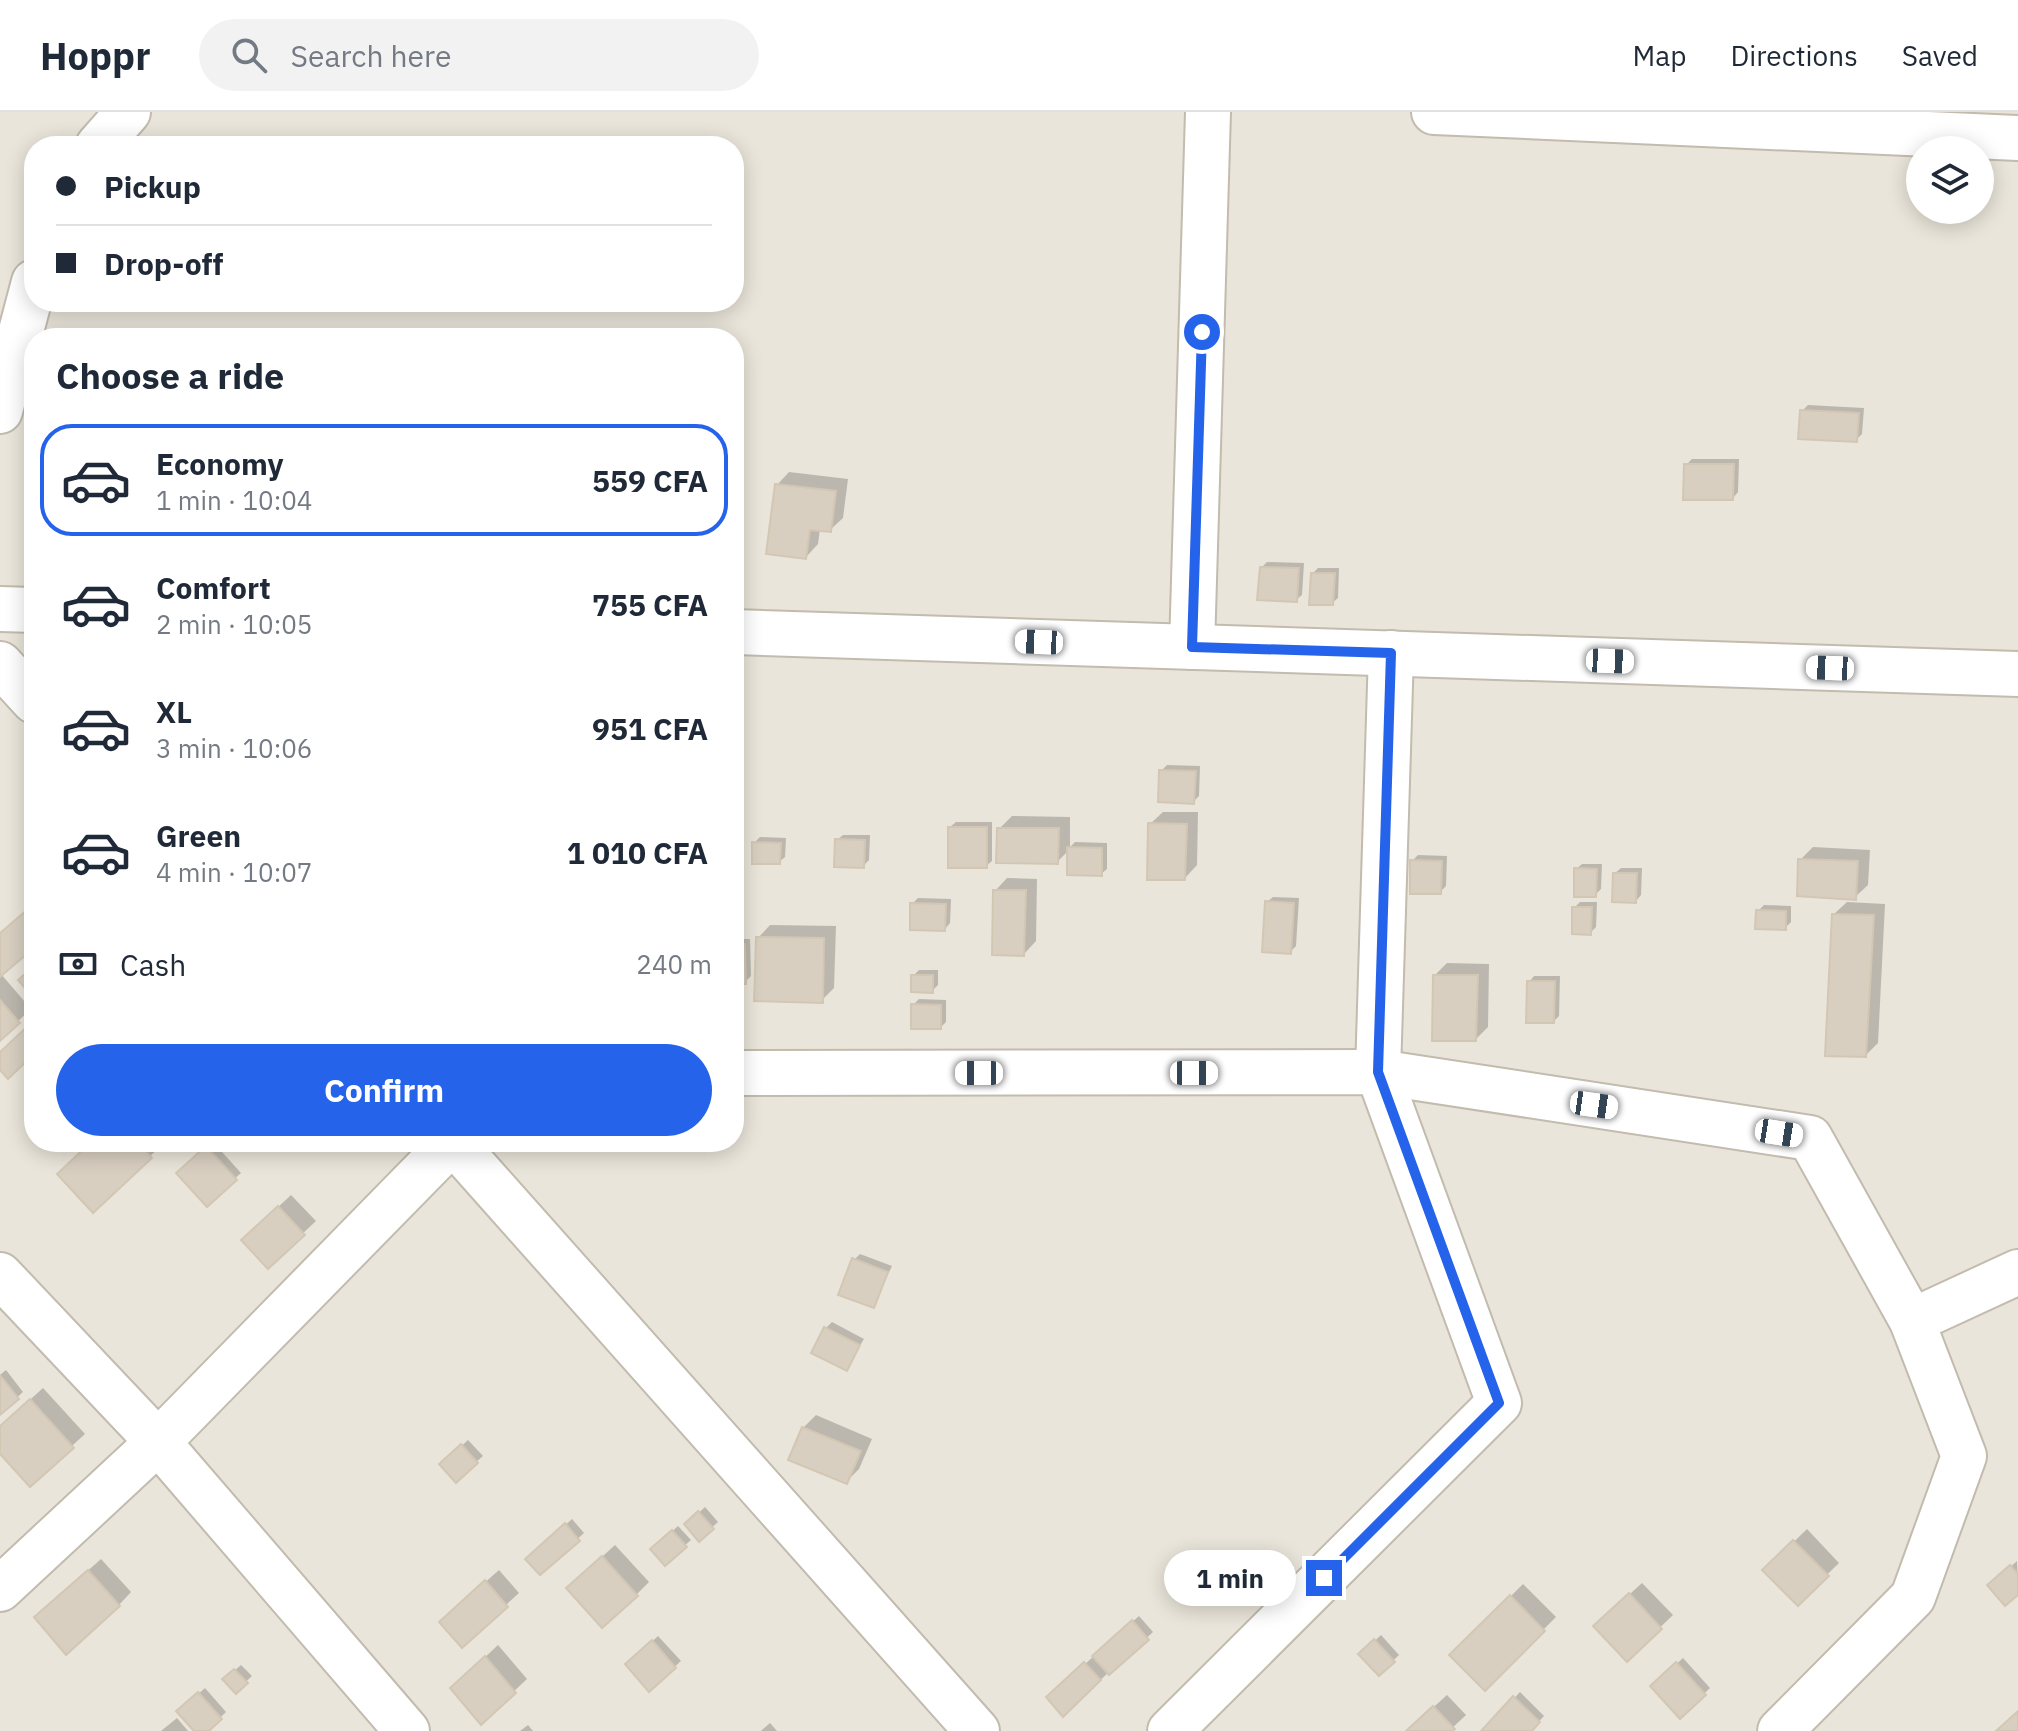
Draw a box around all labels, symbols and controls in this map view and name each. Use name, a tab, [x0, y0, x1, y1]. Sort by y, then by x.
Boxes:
search box	[199, 19, 759, 91]
text: Hoppr	[40, 31, 151, 80]
icon: search	[227, 33, 271, 77]
text: Search here	[291, 36, 451, 75]
text: Map	[1632, 37, 1686, 74]
text: Directions	[1730, 37, 1858, 74]
text: Saved	[1902, 37, 1978, 74]
map controls	[1906, 136, 1994, 224]
button: layers	[1906, 136, 1994, 224]
text: Pickup	[104, 167, 201, 206]
text: Drop-off	[104, 244, 223, 283]
route start	[1184, 314, 1220, 350]
text: Choose a ride	[56, 352, 284, 399]
icon: car	[60, 444, 132, 516]
text: Economy	[156, 444, 284, 483]
text: 559 CFA	[592, 461, 708, 500]
text: 1 min · 10:04	[156, 483, 312, 517]
icon: car	[60, 568, 132, 640]
text: Comfort	[156, 568, 271, 607]
text: 755 CFA	[592, 585, 708, 624]
text: 2 min · 10:05	[156, 607, 312, 641]
car	[1015, 629, 1063, 655]
car	[1586, 648, 1634, 674]
car	[1806, 655, 1854, 681]
icon: car	[60, 692, 132, 764]
text: XL	[156, 692, 192, 731]
text: 951 CFA	[592, 709, 708, 748]
text: 3 min · 10:06	[156, 731, 312, 765]
icon: car	[60, 816, 132, 888]
text: Green	[156, 816, 241, 855]
text: 1 010 CFA	[567, 833, 708, 872]
text: 4 min · 10:07	[156, 855, 312, 889]
icon: cash	[56, 942, 100, 986]
text: Cash	[120, 945, 186, 984]
text: 240 m	[636, 947, 712, 981]
button: Confirm	[56, 1044, 712, 1136]
car	[955, 1061, 1003, 1085]
car	[1170, 1061, 1218, 1085]
car	[1569, 1090, 1619, 1120]
car	[1753, 1117, 1805, 1149]
callout: 1 min	[1164, 1550, 1296, 1606]
route end	[1306, 1560, 1342, 1596]
text: 1 min	[1196, 1561, 1264, 1595]

